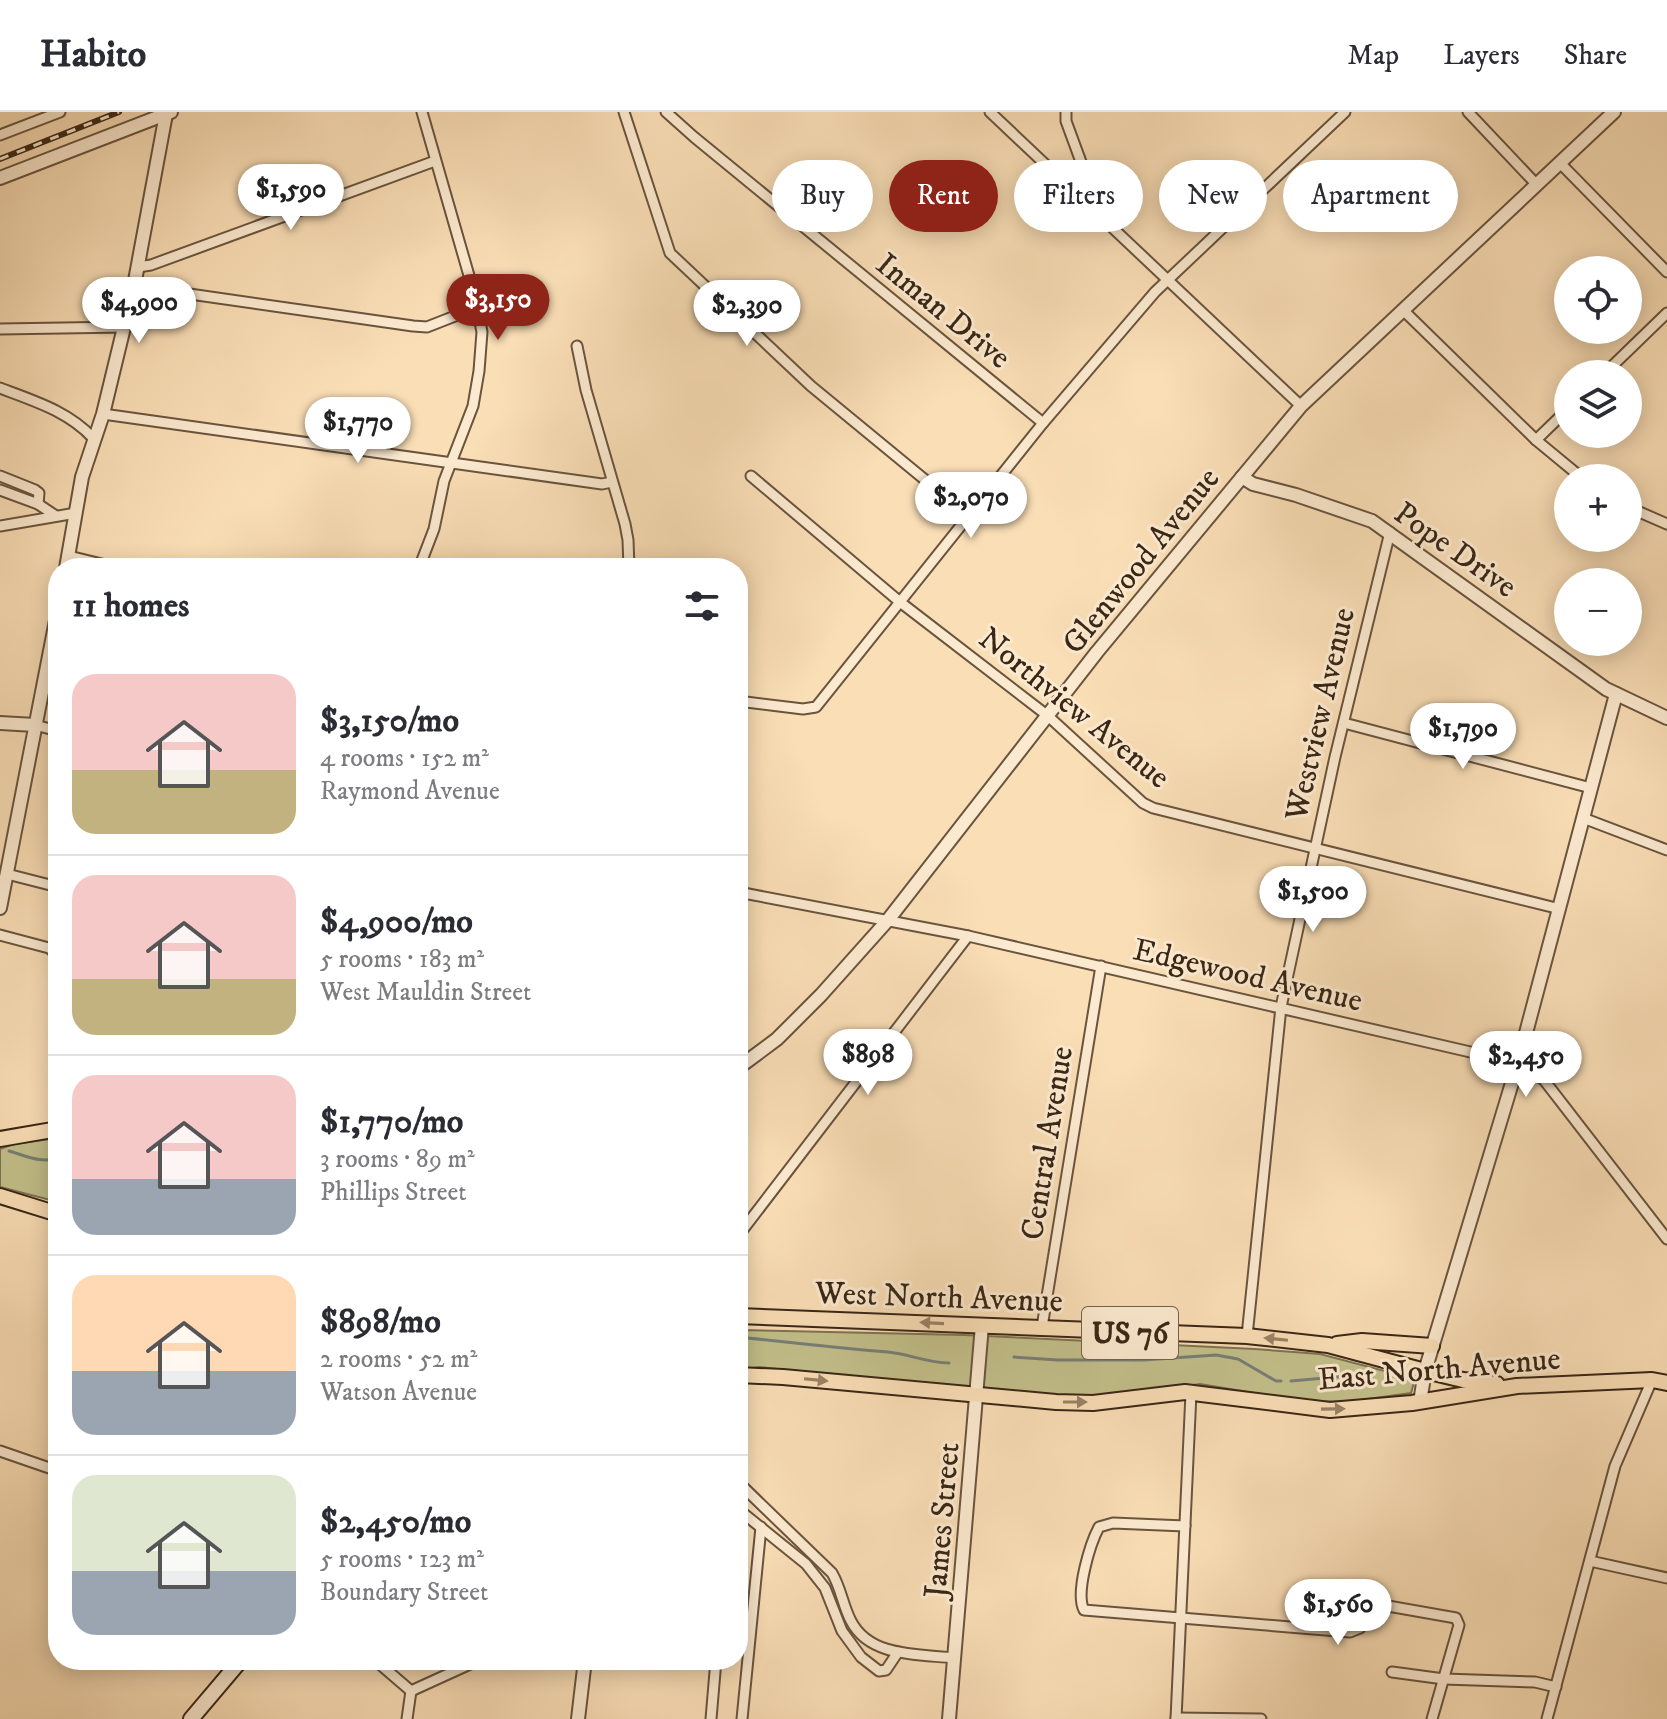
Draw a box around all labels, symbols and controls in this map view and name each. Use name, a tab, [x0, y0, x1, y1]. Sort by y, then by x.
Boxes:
text: Habito	[40, 31, 146, 79]
text: Map	[1348, 38, 1399, 73]
text: Layers	[1443, 38, 1520, 73]
text: Share	[1564, 38, 1627, 73]
chip: Buy	[772, 160, 873, 232]
chip: Rent	[889, 160, 998, 232]
chip: Filters	[1014, 160, 1143, 232]
chip: New	[1159, 160, 1267, 232]
chip: Apartment	[1283, 160, 1458, 232]
pin: $1,590	[226, 164, 356, 232]
text: $1,590	[256, 173, 326, 206]
street label: Inman Drive	[867, 245, 1018, 378]
map controls	[1554, 256, 1642, 656]
button: locate	[1554, 256, 1642, 344]
pin: $3,150	[433, 274, 563, 342]
pin: $4,900	[74, 277, 204, 345]
pin: $2,390	[682, 280, 812, 348]
text: $3,150	[464, 283, 532, 316]
text: $4,900	[100, 286, 178, 319]
text: $2,390	[712, 289, 782, 322]
button: layers	[1554, 360, 1642, 448]
pin: $1,770	[293, 397, 423, 465]
text: $1,770	[323, 406, 393, 439]
street label: Glenwood Avenue	[1054, 460, 1229, 663]
button: +	[1554, 464, 1642, 552]
pin: $2,070	[906, 472, 1036, 540]
text: $2,070	[933, 481, 1009, 514]
street label: Pope Drive	[1386, 494, 1524, 607]
button: −	[1554, 568, 1642, 656]
icon: filters	[680, 584, 724, 628]
text: 11 homes	[72, 585, 189, 627]
street label: Westview Avenue	[1277, 604, 1365, 826]
street label: Northview Avenue	[970, 619, 1178, 798]
text: $3,150/mo	[320, 700, 459, 742]
pin: $1,790	[1398, 703, 1528, 771]
icon: home	[136, 706, 232, 802]
text: $1,790	[1428, 712, 1498, 745]
text: 4 rooms · 152 m²	[320, 742, 489, 775]
text: Raymond Avenue	[320, 775, 500, 808]
pin: $1,500	[1248, 866, 1378, 934]
text: $1,500	[1277, 875, 1349, 908]
text: $4,900/mo	[320, 901, 473, 943]
icon: home	[136, 907, 232, 1003]
street label: Edgewood Avenue	[1129, 930, 1366, 1022]
text: 5 rooms · 183 m²	[320, 943, 484, 976]
text: West Mauldin Street	[320, 976, 531, 1009]
pin: $898	[821, 1029, 915, 1097]
pin: $2,450	[1461, 1031, 1591, 1099]
text: $898	[841, 1038, 895, 1071]
text: $2,450	[1488, 1040, 1564, 1073]
street label: Central Avenue	[1013, 1044, 1083, 1243]
text: $1,770/mo	[320, 1101, 463, 1143]
icon: home	[136, 1107, 232, 1203]
text: 3 rooms · 89 m²	[320, 1143, 475, 1176]
text: Phillips Street	[320, 1176, 467, 1209]
street label: West North Avenue	[813, 1274, 1064, 1322]
text: $898/mo	[320, 1301, 441, 1343]
icon: home	[136, 1307, 232, 1403]
road number: US 76	[1082, 1307, 1178, 1359]
one-way arrow	[919, 1317, 945, 1330]
one-way arrow	[1263, 1333, 1288, 1346]
street label: East North Avenue	[1316, 1339, 1562, 1401]
text: 2 rooms · 52 m²	[320, 1343, 477, 1376]
one-way arrow	[804, 1374, 829, 1387]
text: Watson Avenue	[320, 1376, 477, 1409]
one-way arrow	[1063, 1396, 1088, 1408]
one-way arrow	[1321, 1403, 1346, 1415]
street label: James Street	[916, 1441, 970, 1603]
text: $2,450/mo	[320, 1501, 471, 1543]
icon: home	[136, 1507, 232, 1603]
text: 5 rooms · 123 m²	[320, 1543, 484, 1576]
text: Boundary Street	[320, 1576, 488, 1609]
pin: $1,560	[1273, 1579, 1403, 1647]
text: $1,560	[1303, 1588, 1373, 1621]

